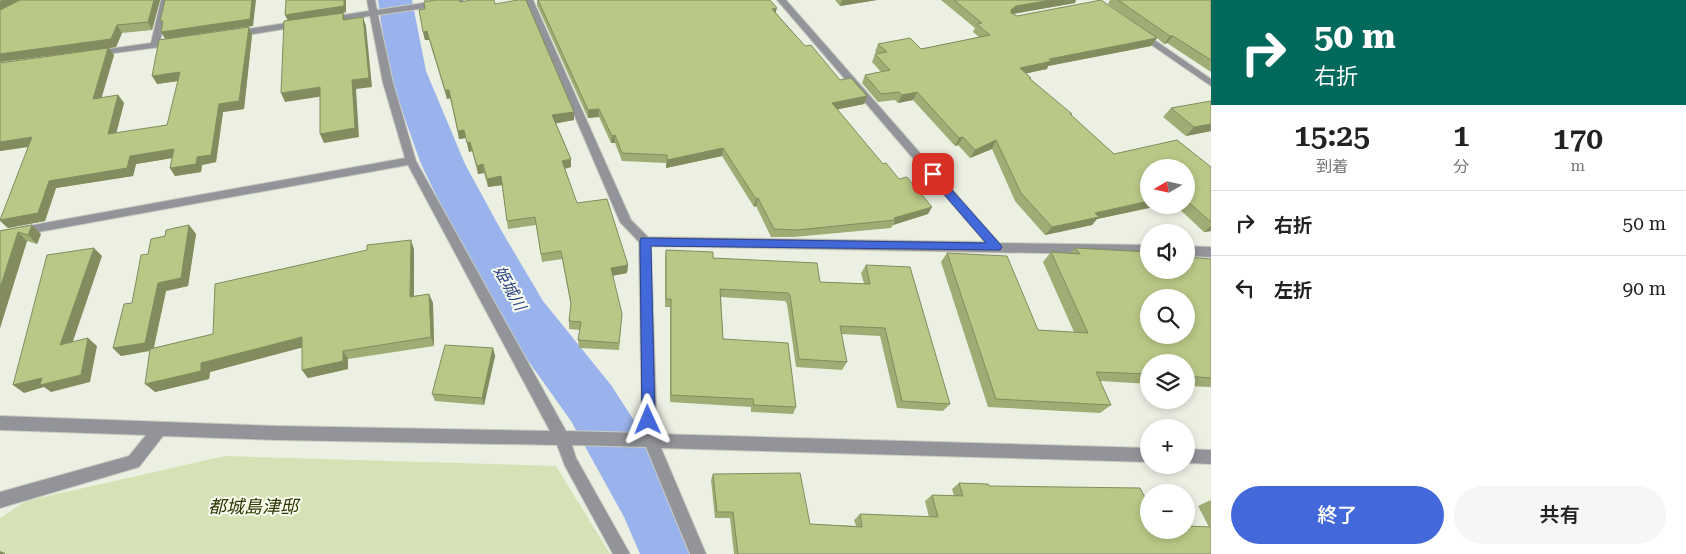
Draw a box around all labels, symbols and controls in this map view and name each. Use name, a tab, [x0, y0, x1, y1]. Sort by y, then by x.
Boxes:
text: 50 m	[1314, 16, 1396, 57]
icon: right	[1231, 20, 1296, 85]
text: 右折	[1314, 64, 1358, 89]
text: 15:25	[1294, 118, 1370, 153]
text: 1	[1453, 118, 1470, 153]
text: 170	[1553, 121, 1603, 156]
pin	[912, 153, 954, 195]
text: m	[1571, 156, 1585, 175]
text: 到着	[1316, 157, 1348, 176]
text: 分	[1453, 157, 1469, 176]
north arrow	[1140, 159, 1195, 214]
map controls	[1140, 159, 1195, 539]
icon: arrive	[919, 160, 947, 188]
icon: right	[1231, 209, 1259, 237]
text: 50 m	[1623, 212, 1666, 235]
text: 右折	[1274, 214, 1312, 237]
button: sound	[1140, 224, 1195, 279]
water label: 姫城川	[490, 262, 531, 315]
icon: left	[1231, 274, 1259, 302]
text: 90 m	[1623, 277, 1666, 300]
text: 左折	[1274, 279, 1312, 302]
button: search	[1140, 289, 1195, 344]
button: layers	[1140, 354, 1195, 409]
position arrow	[621, 393, 673, 445]
button: +	[1140, 419, 1195, 474]
button: −	[1140, 484, 1195, 539]
button: 終了	[1231, 486, 1444, 544]
button: 共有	[1454, 486, 1666, 544]
park label: 都城島津邸	[208, 496, 301, 517]

